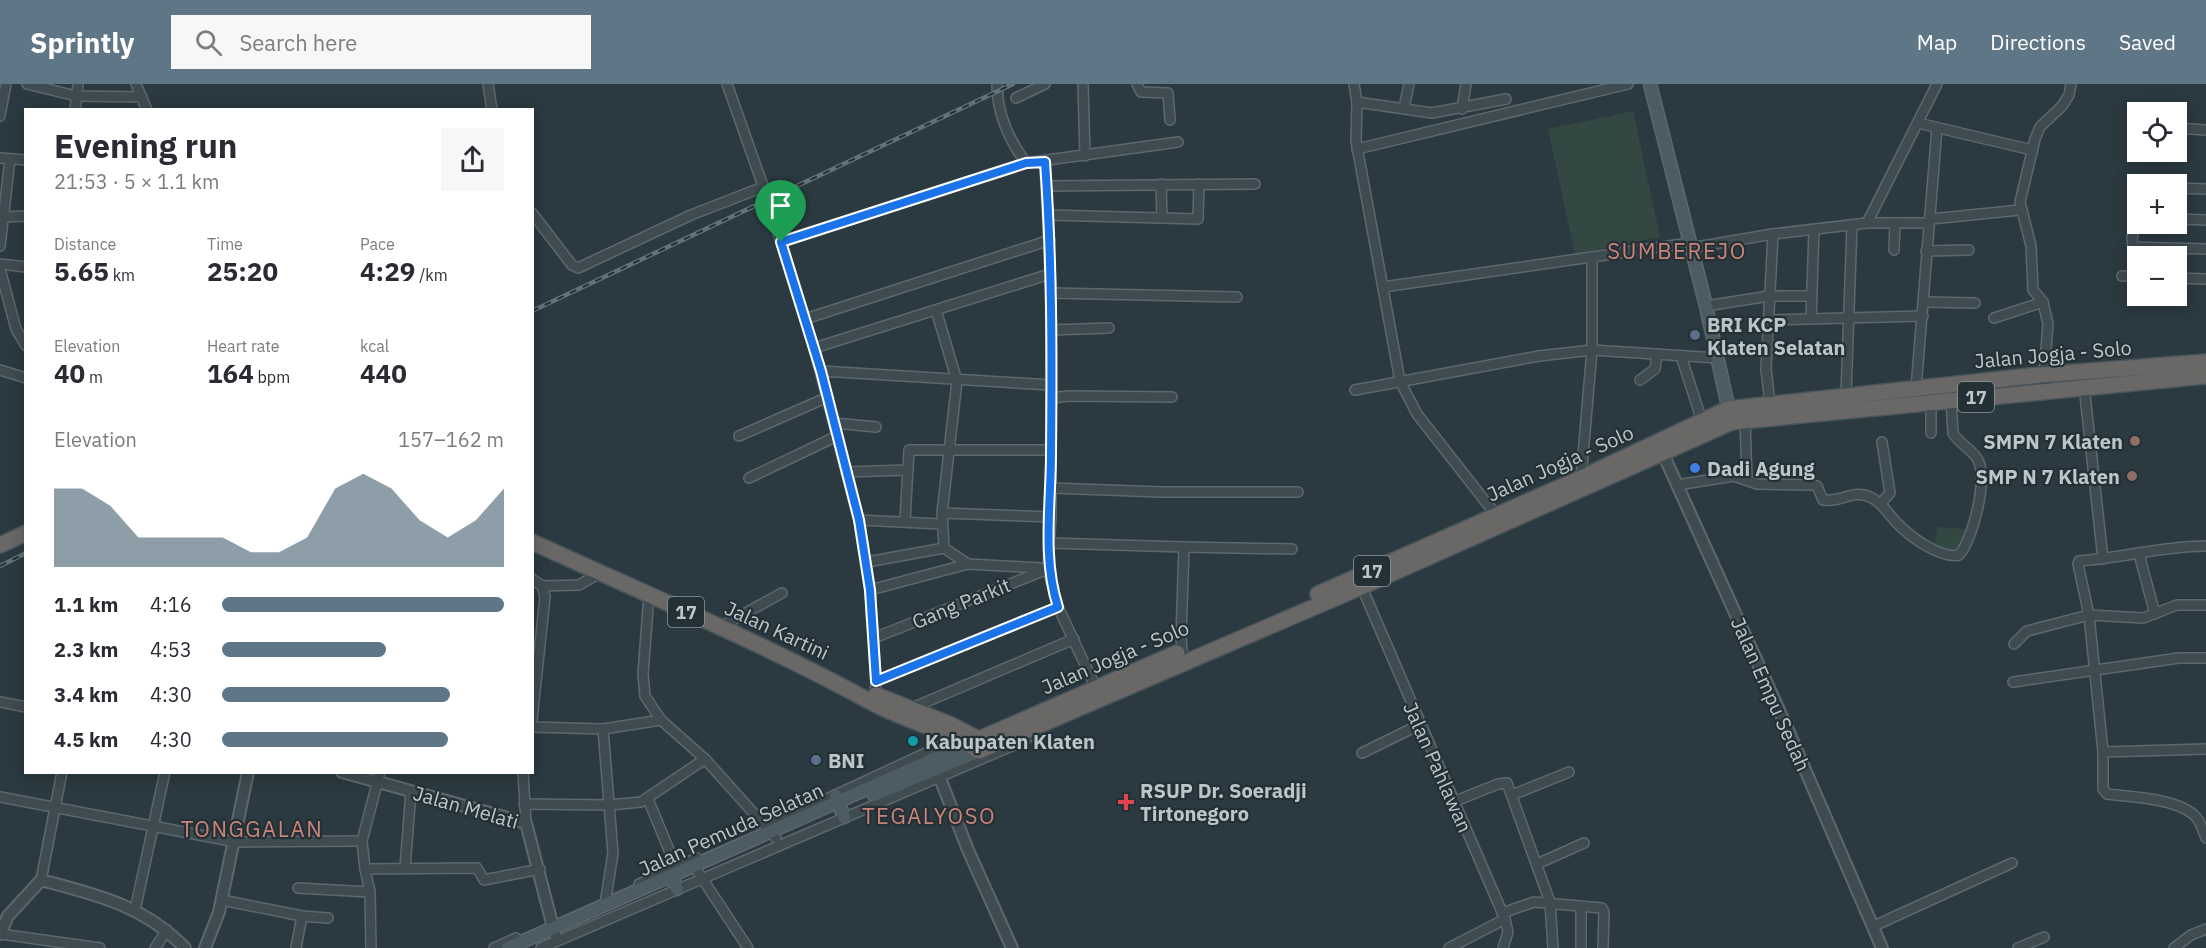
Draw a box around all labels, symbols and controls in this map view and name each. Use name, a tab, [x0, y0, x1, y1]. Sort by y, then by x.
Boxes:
search box	[171, 15, 591, 69]
text: Sprintly	[30, 24, 135, 61]
icon: search	[192, 26, 225, 59]
text: Search here	[240, 28, 357, 57]
text: Map	[1917, 28, 1957, 56]
text: Directions	[1990, 28, 2086, 56]
text: Saved	[2119, 28, 2176, 56]
map controls	[2127, 102, 2187, 306]
button: locate	[2127, 102, 2187, 162]
text: Evening run	[54, 124, 238, 167]
button: share	[441, 128, 504, 191]
text: 21:53 · 5 × 1.1 km	[54, 168, 219, 195]
button: +	[2127, 174, 2187, 234]
pin	[755, 180, 806, 242]
icon: arrive	[764, 189, 797, 222]
text: Distance	[54, 234, 116, 254]
text: Time	[207, 234, 243, 254]
text: Pace	[360, 234, 395, 254]
district label: SUMBEREJO	[1607, 236, 1747, 265]
button: −	[2127, 246, 2187, 306]
text: 5.65	[54, 254, 109, 288]
text: 25:20	[207, 254, 278, 288]
text: 4:29	[360, 254, 415, 288]
text: km	[109, 265, 135, 285]
text: /km	[415, 265, 448, 285]
place label: BRI KCP Klaten Selatan	[1707, 311, 1846, 361]
marker: BRI KCP Klaten Selatan	[1688, 328, 1702, 342]
street label: Jalan Jogja - Solo	[1973, 334, 2133, 374]
text: Elevation	[54, 336, 120, 356]
text: Heart rate	[207, 336, 280, 356]
text: kcal	[360, 336, 389, 356]
text: 40	[54, 356, 85, 390]
text: 164	[207, 356, 254, 390]
text: 440	[360, 356, 407, 390]
text: m	[85, 367, 103, 387]
text: bpm	[254, 367, 290, 387]
road number: 17	[1958, 382, 1994, 412]
street label: Jalan Jogja - Solo	[1482, 419, 1638, 507]
text: Elevation	[54, 426, 137, 453]
text: 157–162 m	[398, 426, 504, 453]
place label: SMPN 7 Klaten	[1983, 428, 2123, 455]
marker: SMPN 7 Klaten	[2128, 434, 2142, 448]
place label: Dadi Agung	[1707, 455, 1815, 482]
marker: Dadi Agung	[1688, 461, 1702, 475]
place label: SMP N 7 Klaten	[1976, 463, 2120, 490]
marker: SMP N 7 Klaten	[2125, 469, 2139, 483]
road number: 17	[1354, 556, 1390, 586]
street label: Gang Parkit	[908, 571, 1014, 635]
text: 1.1 km	[54, 591, 118, 618]
text: 4:16	[150, 591, 192, 618]
street label: Jalan Kartini	[721, 594, 833, 666]
road number: 17	[668, 597, 704, 627]
street label: Jalan Empu Sedah	[1725, 613, 1817, 775]
street label: Jalan Jogja - Solo	[1037, 614, 1193, 700]
text: 2.3 km	[54, 636, 118, 663]
text: 4:53	[150, 636, 192, 663]
text: 3.4 km	[54, 681, 118, 708]
text: 4:30	[150, 681, 192, 708]
street label: Jalan Pahlawan	[1397, 697, 1479, 837]
text: 4.5 km	[54, 726, 118, 753]
text: 4:30	[150, 726, 192, 753]
place label: Kabupaten Klaten	[925, 728, 1095, 755]
marker: Kabupaten Klaten	[906, 734, 920, 748]
place label: BNI	[828, 747, 864, 774]
marker: BNI	[809, 753, 823, 767]
street label: Jalan Pemuda Selatan	[634, 776, 828, 882]
place label: RSUP Dr. Soeradji Tirtonegoro	[1140, 777, 1307, 827]
street label: Jalan Melati	[410, 779, 522, 835]
marker: RSUP Dr. Soeradji Tirtonegoro	[1117, 793, 1135, 811]
district label: TEGALYOSO	[862, 801, 996, 830]
district label: TONGGALAN	[181, 814, 323, 843]

